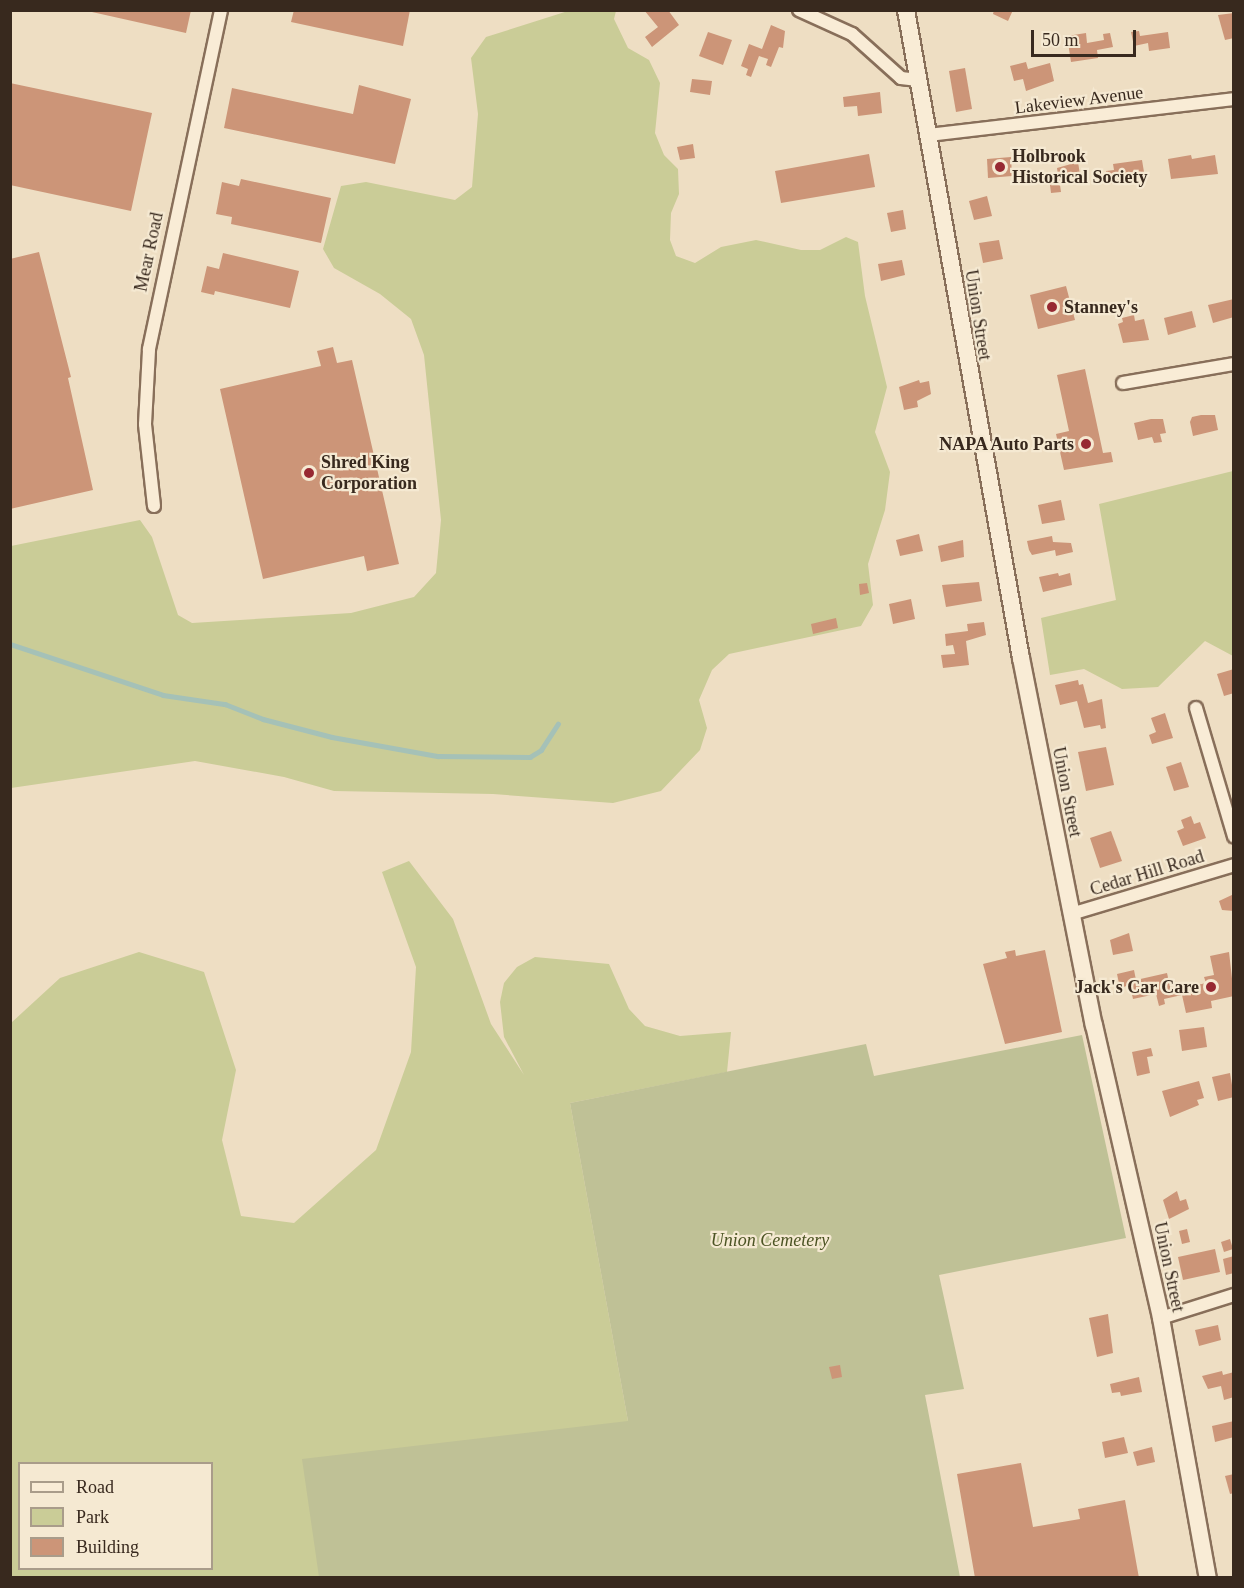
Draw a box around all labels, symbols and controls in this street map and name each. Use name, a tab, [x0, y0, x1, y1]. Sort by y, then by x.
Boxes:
scale bar	[1034, 18, 1139, 56]
text: 50 m	[1042, 30, 1079, 50]
street label: Lakeview Avenue	[1013, 81, 1145, 119]
place label: Holbrook Historical Society	[1012, 146, 1147, 188]
marker: Holbrook Historical Society	[993, 160, 1007, 174]
street label: Mear Road	[130, 210, 168, 294]
street label: Union Street	[960, 268, 996, 362]
place label: Stanney's	[1064, 296, 1138, 318]
marker: Stanney's	[1045, 300, 1059, 314]
place label: NAPA Auto Parts	[937, 433, 1074, 455]
marker: NAPA Auto Parts	[1079, 437, 1093, 451]
place label: Shred King Corporation	[321, 452, 417, 494]
marker: Shred King Corporation	[302, 466, 316, 480]
street label: Union Street	[1048, 745, 1086, 839]
street label: Cedar Hill Road	[1087, 845, 1207, 901]
place label: Jack's Car Care	[1074, 976, 1199, 998]
marker: Jack's Car Care	[1204, 980, 1218, 994]
street label: Union Street	[1149, 1220, 1189, 1314]
park label: Union Cemetery	[711, 1229, 829, 1251]
legend	[18, 1462, 213, 1570]
text: Road	[76, 1477, 114, 1497]
text: Park	[76, 1507, 109, 1527]
text: Building	[76, 1537, 139, 1557]

